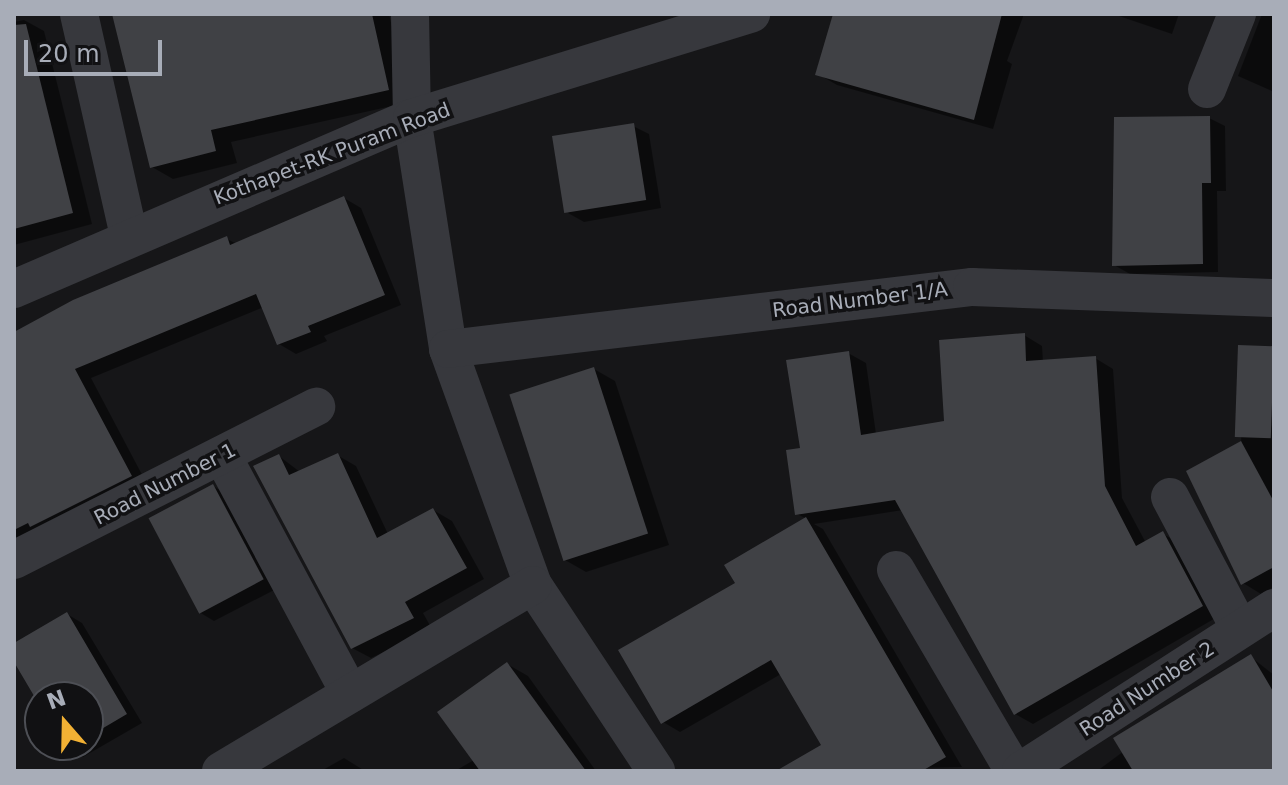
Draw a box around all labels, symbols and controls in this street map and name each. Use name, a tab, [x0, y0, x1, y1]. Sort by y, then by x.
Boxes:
scale bar	[28, 24, 166, 74]
text: 20 m	[38, 40, 100, 68]
street label: Kothapet-RK Puram Road	[210, 98, 454, 210]
street label: Road Number 1/A	[771, 277, 949, 323]
street label: Road Number 1	[90, 438, 240, 530]
street label: Road Number 2	[1075, 636, 1219, 742]
north arrow	[24, 681, 104, 761]
text: N	[43, 685, 69, 715]

